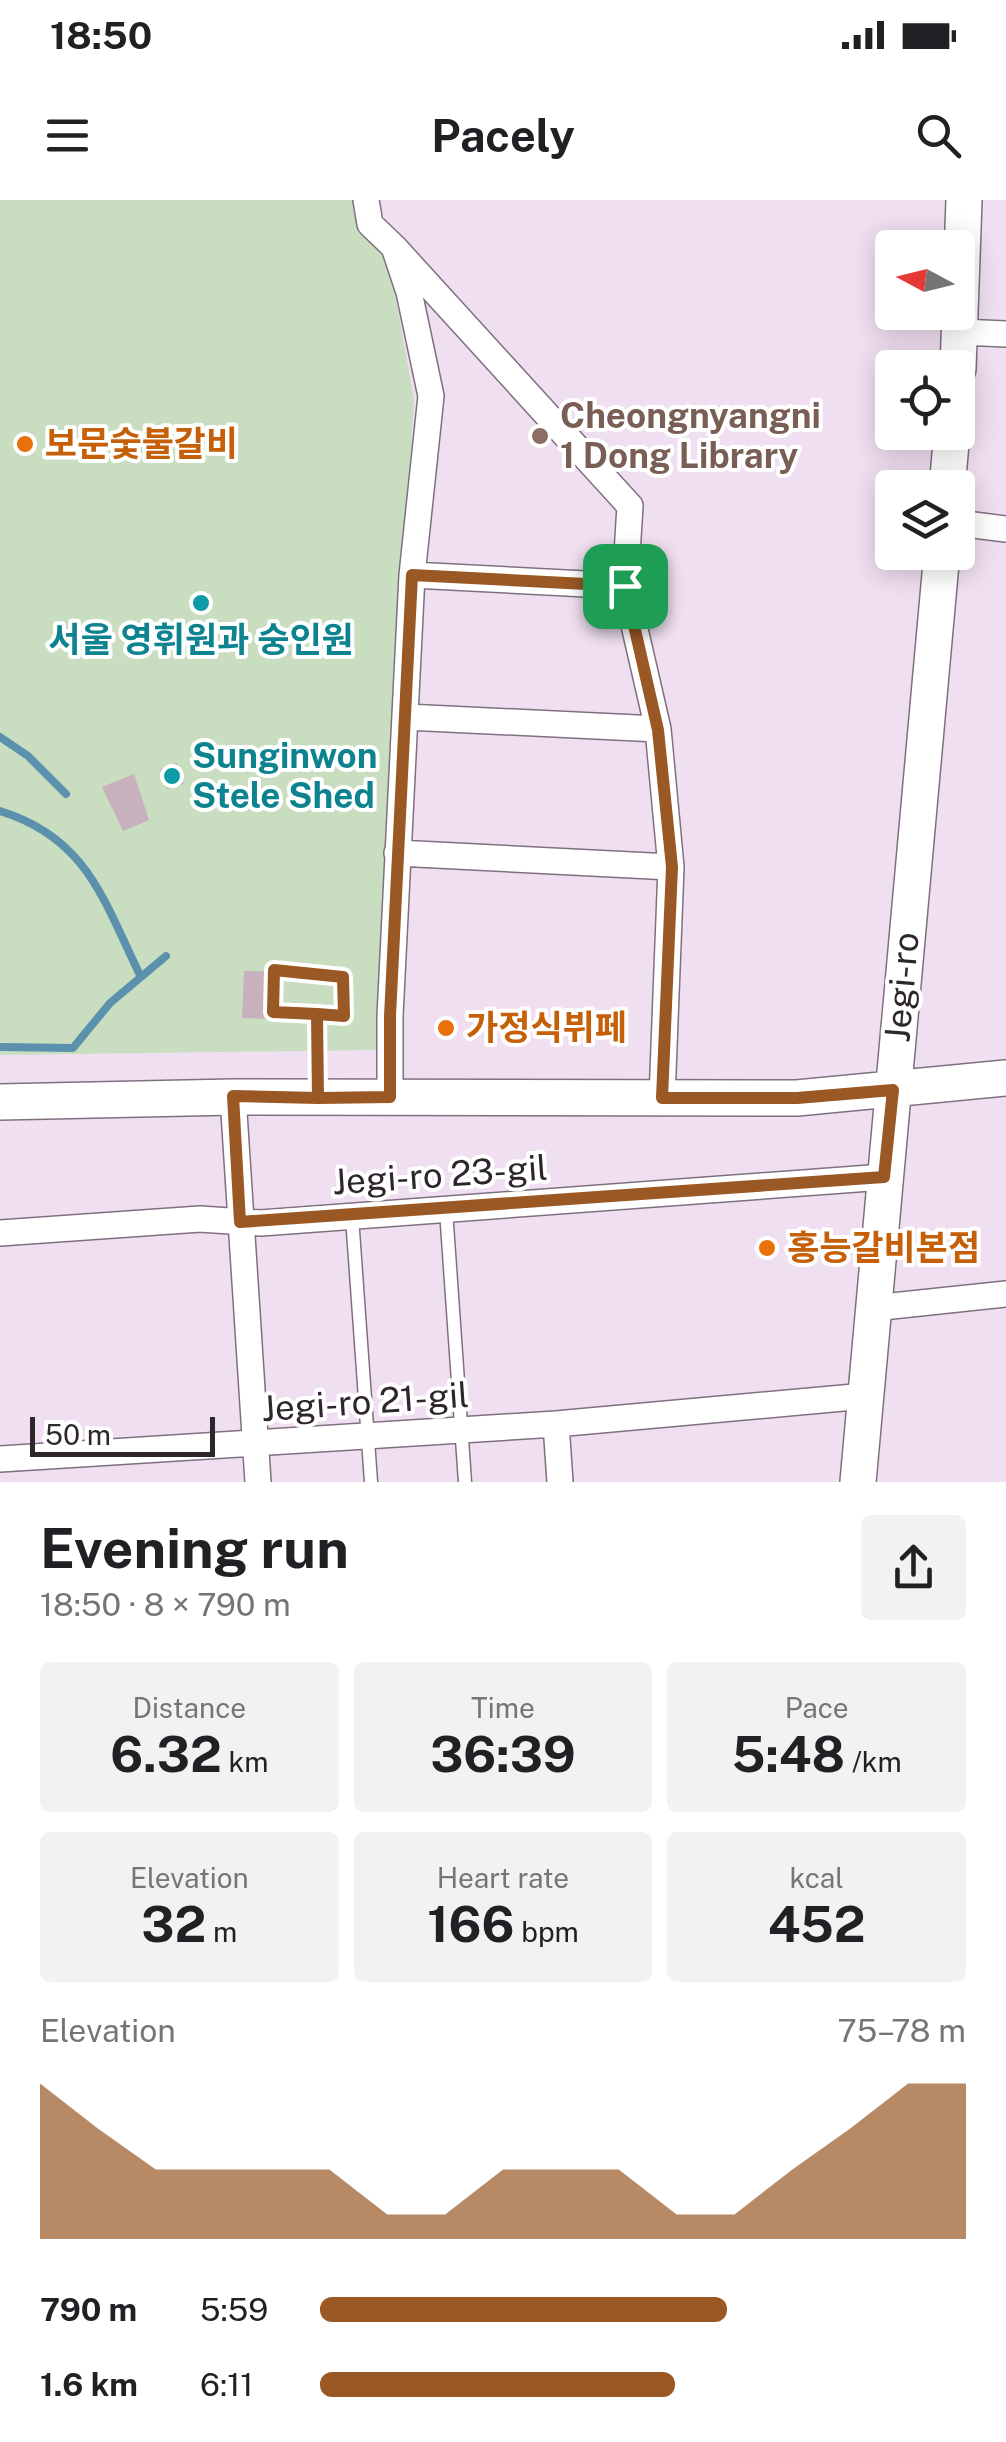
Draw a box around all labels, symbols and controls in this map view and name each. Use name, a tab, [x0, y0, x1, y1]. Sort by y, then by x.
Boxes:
text: 18:50	[50, 13, 152, 58]
icon: menu	[40, 108, 95, 163]
icon: search	[911, 108, 966, 163]
text: Pacely	[431, 109, 575, 162]
north arrow	[875, 230, 975, 330]
map controls	[875, 230, 975, 570]
button: locate	[875, 350, 975, 450]
place label: Cheongnyangni 1 Dong Library	[560, 395, 821, 476]
place label: 보문숯불갈비	[45, 423, 238, 464]
marker: Cheongnyangni 1 Dong Library	[529, 425, 551, 447]
marker: 보문숯불갈비	[14, 433, 36, 455]
button: layers	[875, 470, 975, 570]
pin	[583, 544, 668, 629]
icon: arrive	[598, 559, 653, 614]
marker: 서울 영휘원과 숭인원	[190, 592, 212, 614]
place label: 서울 영휘원과 숭인원	[48, 619, 354, 660]
place label: Sunginwon Stele Shed	[192, 735, 377, 816]
marker: Sunginwon Stele Shed	[161, 765, 183, 787]
street label: Jegi-ro	[876, 930, 927, 1044]
place label: 가정식뷔페	[466, 1007, 627, 1048]
marker: 가정식뷔페	[435, 1017, 457, 1039]
street label: Jegi-ro 23-gil	[331, 1147, 549, 1202]
place label: 홍능갈비본점	[787, 1227, 980, 1268]
marker: 홍능갈비본점	[756, 1237, 778, 1259]
street label: Jegi-ro 21-gil	[260, 1374, 470, 1429]
scale bar	[30, 1412, 215, 1456]
text: 50 m	[45, 1418, 111, 1451]
button: share	[861, 1515, 966, 1620]
text: Evening run	[40, 1516, 349, 1580]
text: 18:50 · 8 × 790 m	[40, 1586, 291, 1623]
text: Distance	[133, 1691, 246, 1724]
text: Time	[471, 1691, 535, 1724]
text: Pace	[785, 1691, 849, 1724]
text: 6.32	[110, 1724, 222, 1783]
text: 36:39	[430, 1724, 576, 1783]
text: 5:48	[732, 1724, 845, 1783]
text: km	[222, 1745, 268, 1778]
text: /km	[845, 1745, 902, 1778]
text: Elevation	[130, 1861, 249, 1894]
text: Heart rate	[437, 1861, 569, 1894]
text: kcal	[790, 1861, 844, 1894]
text: 32	[141, 1894, 206, 1953]
text: 166	[427, 1894, 514, 1953]
text: 452	[768, 1894, 866, 1953]
text: m	[206, 1915, 237, 1948]
text: bpm	[514, 1915, 579, 1948]
text: Elevation	[40, 2012, 176, 2049]
text: 75–78 m	[837, 2012, 966, 2049]
text: 790 m	[40, 2291, 137, 2328]
text: 5:59	[200, 2291, 268, 2328]
text: 1.6 km	[40, 2366, 138, 2403]
text: 6:11	[200, 2366, 253, 2403]

